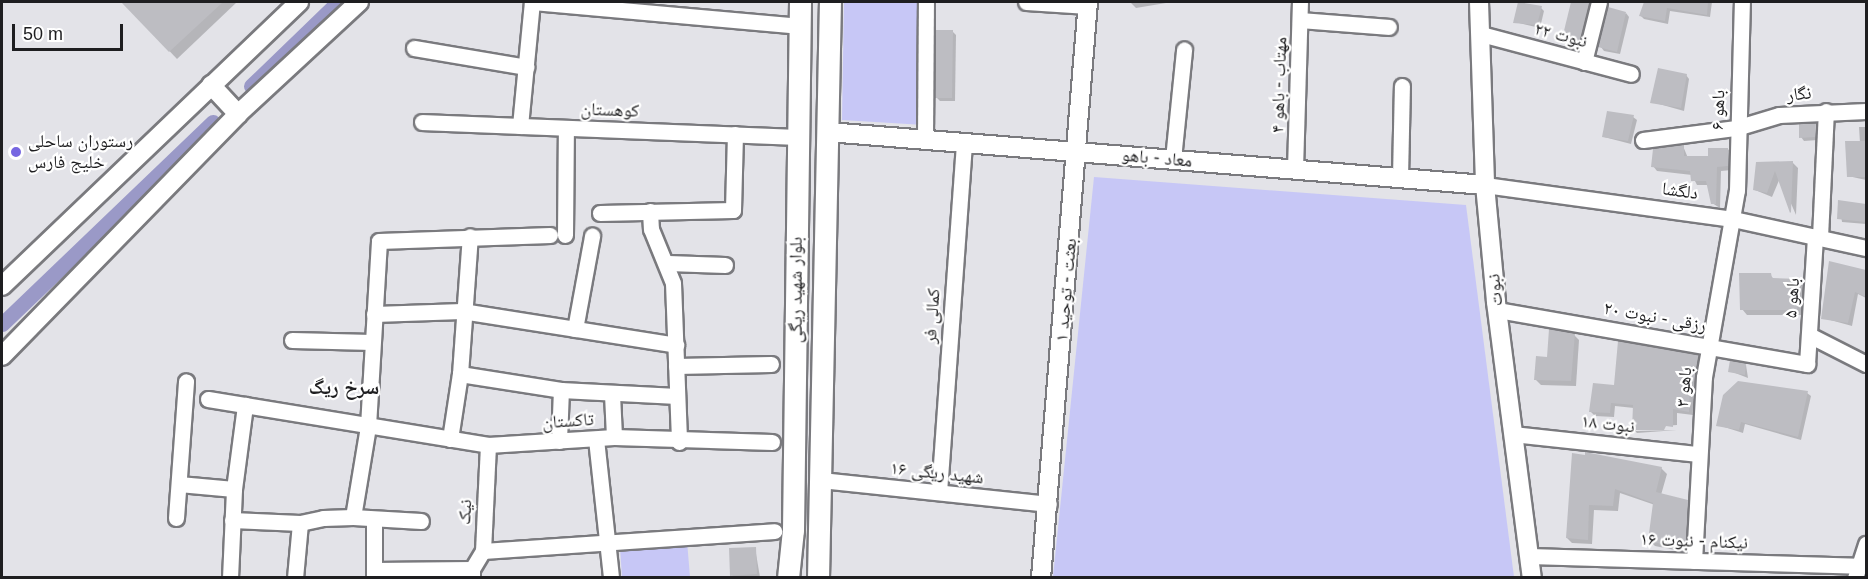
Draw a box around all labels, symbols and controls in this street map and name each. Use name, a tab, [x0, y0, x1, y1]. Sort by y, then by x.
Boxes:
scale bar	[15, 12, 126, 50]
street label: نبوت ۲۲	[1532, 18, 1590, 52]
text: 50 m	[23, 24, 63, 44]
street label: مهتاب - باهو ۴	[1267, 37, 1291, 133]
street label: نگار	[1786, 82, 1812, 106]
street label: باهو ۶	[1707, 90, 1729, 130]
street label: کوهستان	[580, 98, 640, 122]
place label: رستوران ساحلی خلیج فارس	[28, 131, 133, 174]
street label: معاد - باهو	[1121, 144, 1193, 172]
marker: رستوران ساحلی خلیج فارس	[9, 145, 23, 159]
street label: دلگشا	[1661, 178, 1699, 204]
street label: بلوار شهید ریگی	[785, 237, 807, 343]
street label: بعثت - توحید ۱	[1051, 237, 1081, 343]
street label: نبوت	[1483, 273, 1507, 307]
street label: باهو ۵	[1780, 277, 1804, 319]
street label: کمالی فر	[919, 288, 945, 344]
street label: رزقی - نبوت ۲۰	[1602, 297, 1708, 337]
street label: باهو ۳	[1671, 366, 1697, 408]
district label: سرخ ریگ	[309, 375, 379, 399]
street label: تاکستان	[541, 408, 595, 434]
street label: نبوت ۱۸	[1580, 410, 1636, 438]
street label: شهید ریگی ۱۶	[889, 457, 985, 489]
street label: نیک	[454, 499, 476, 525]
street label: نیکنام - نبوت ۱۶	[1640, 528, 1748, 554]

